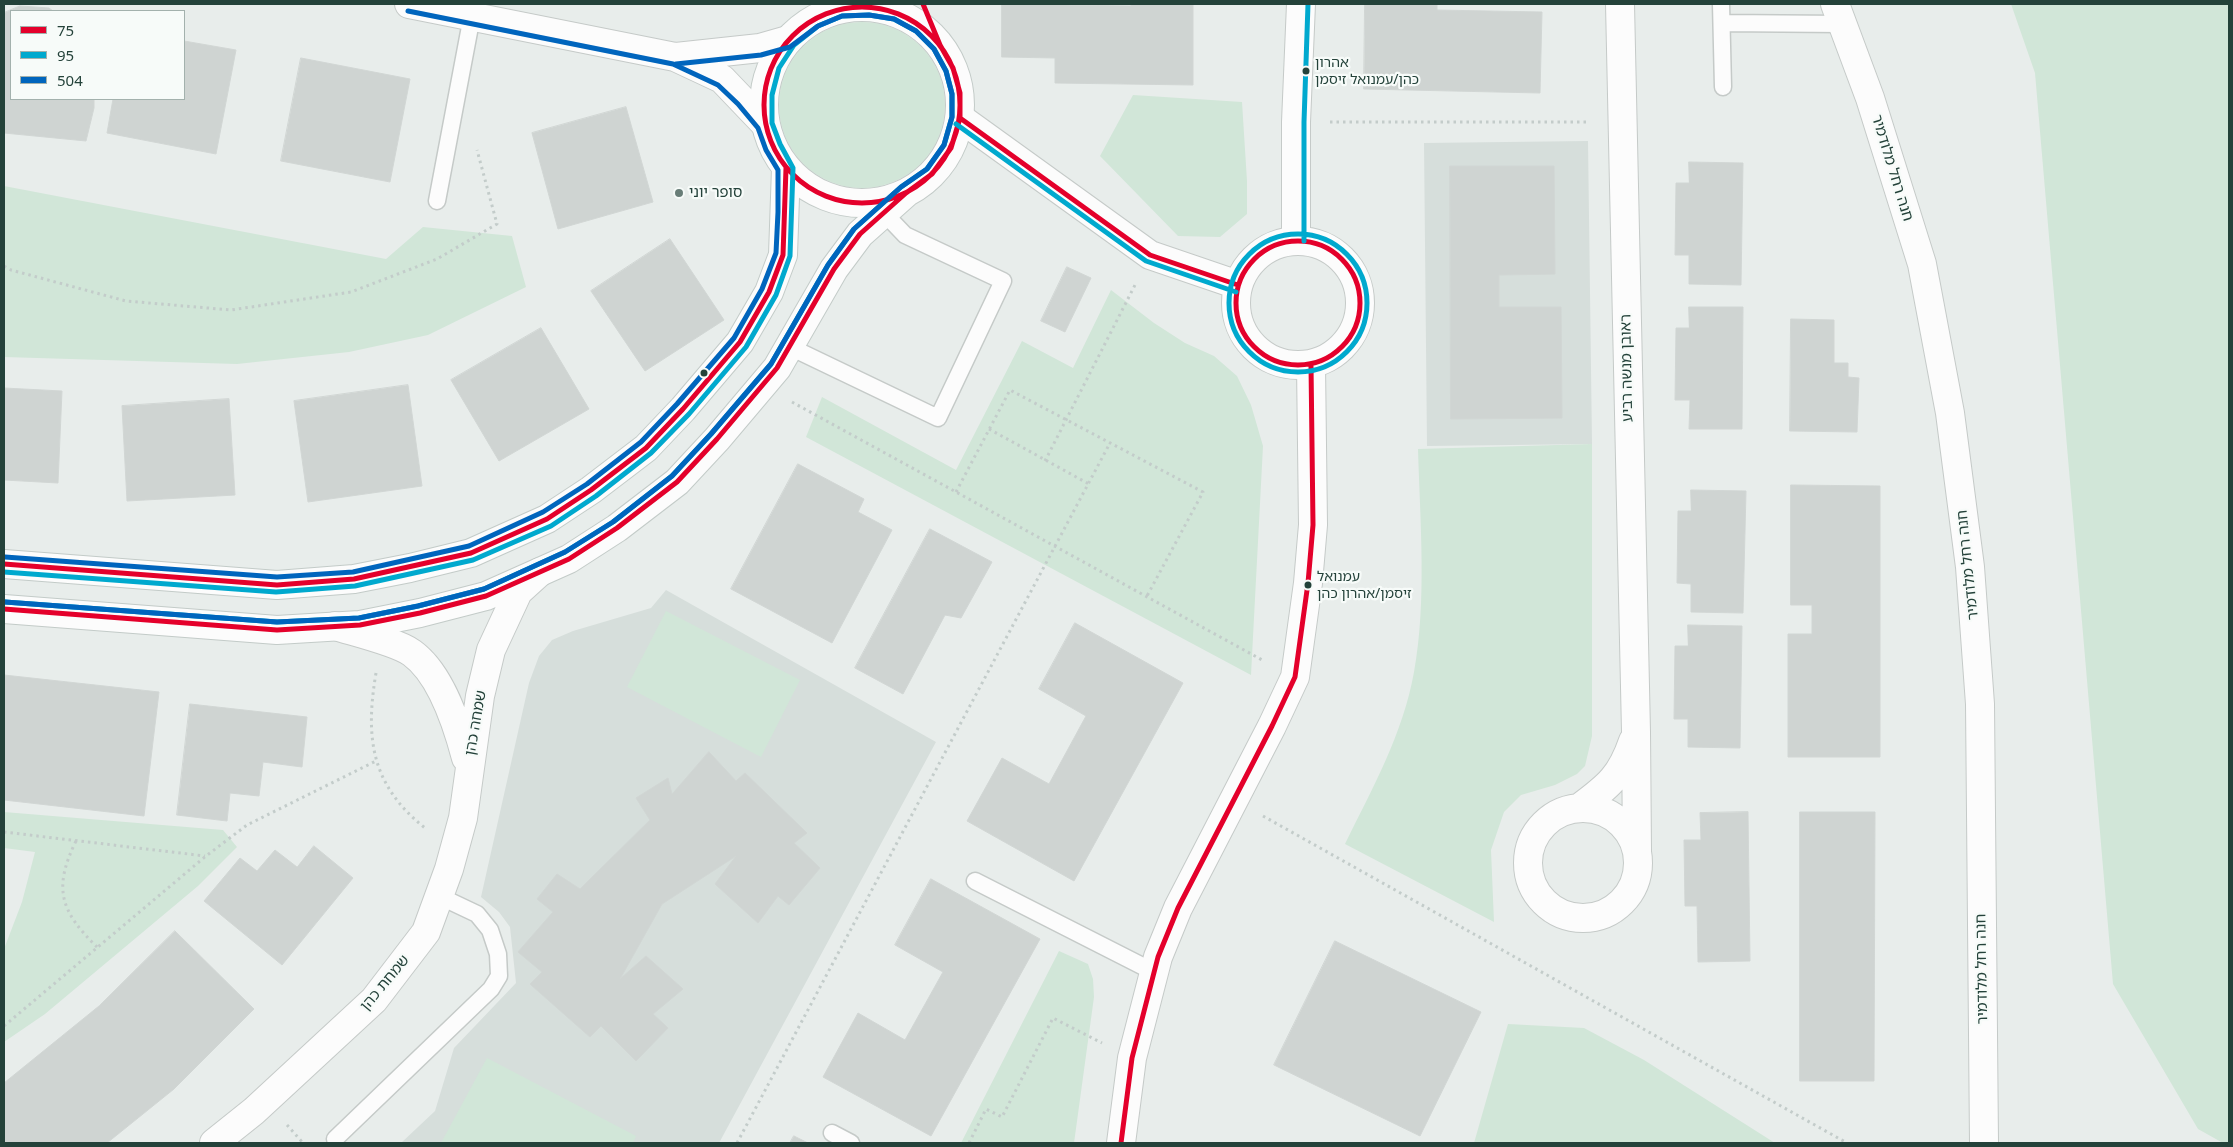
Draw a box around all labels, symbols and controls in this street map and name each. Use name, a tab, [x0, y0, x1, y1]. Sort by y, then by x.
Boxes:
legend	[10, 10, 185, 100]
text: 75	[57, 20, 74, 40]
text: 95	[57, 45, 74, 65]
place label: אהרון כהן/עמנואל זיסמן	[1315, 55, 1419, 88]
marker: אהרון כהן/עמנואל זיסמן	[1301, 66, 1311, 76]
text: 504	[57, 70, 83, 90]
street label: חנה רחל מלודמיר	[1867, 113, 1917, 223]
place label: סופר יוני	[689, 184, 742, 202]
marker: סופר יוני	[673, 187, 685, 199]
street label: ראובן מנשה רביע	[1617, 314, 1637, 422]
unlabelled marker	[699, 368, 709, 378]
street label: חנה רחל מלודמיר	[1953, 509, 1983, 621]
place label: עמנואל זיסמן/אהרון כהן	[1317, 569, 1412, 602]
marker: עמנואל זיסמן/אהרון כהן	[1303, 580, 1313, 590]
street label: שמחה כהן	[461, 689, 491, 757]
street label: חנה רחל מלודמיר	[1972, 914, 1992, 1024]
street label: שמחת כהן	[357, 952, 413, 1014]

